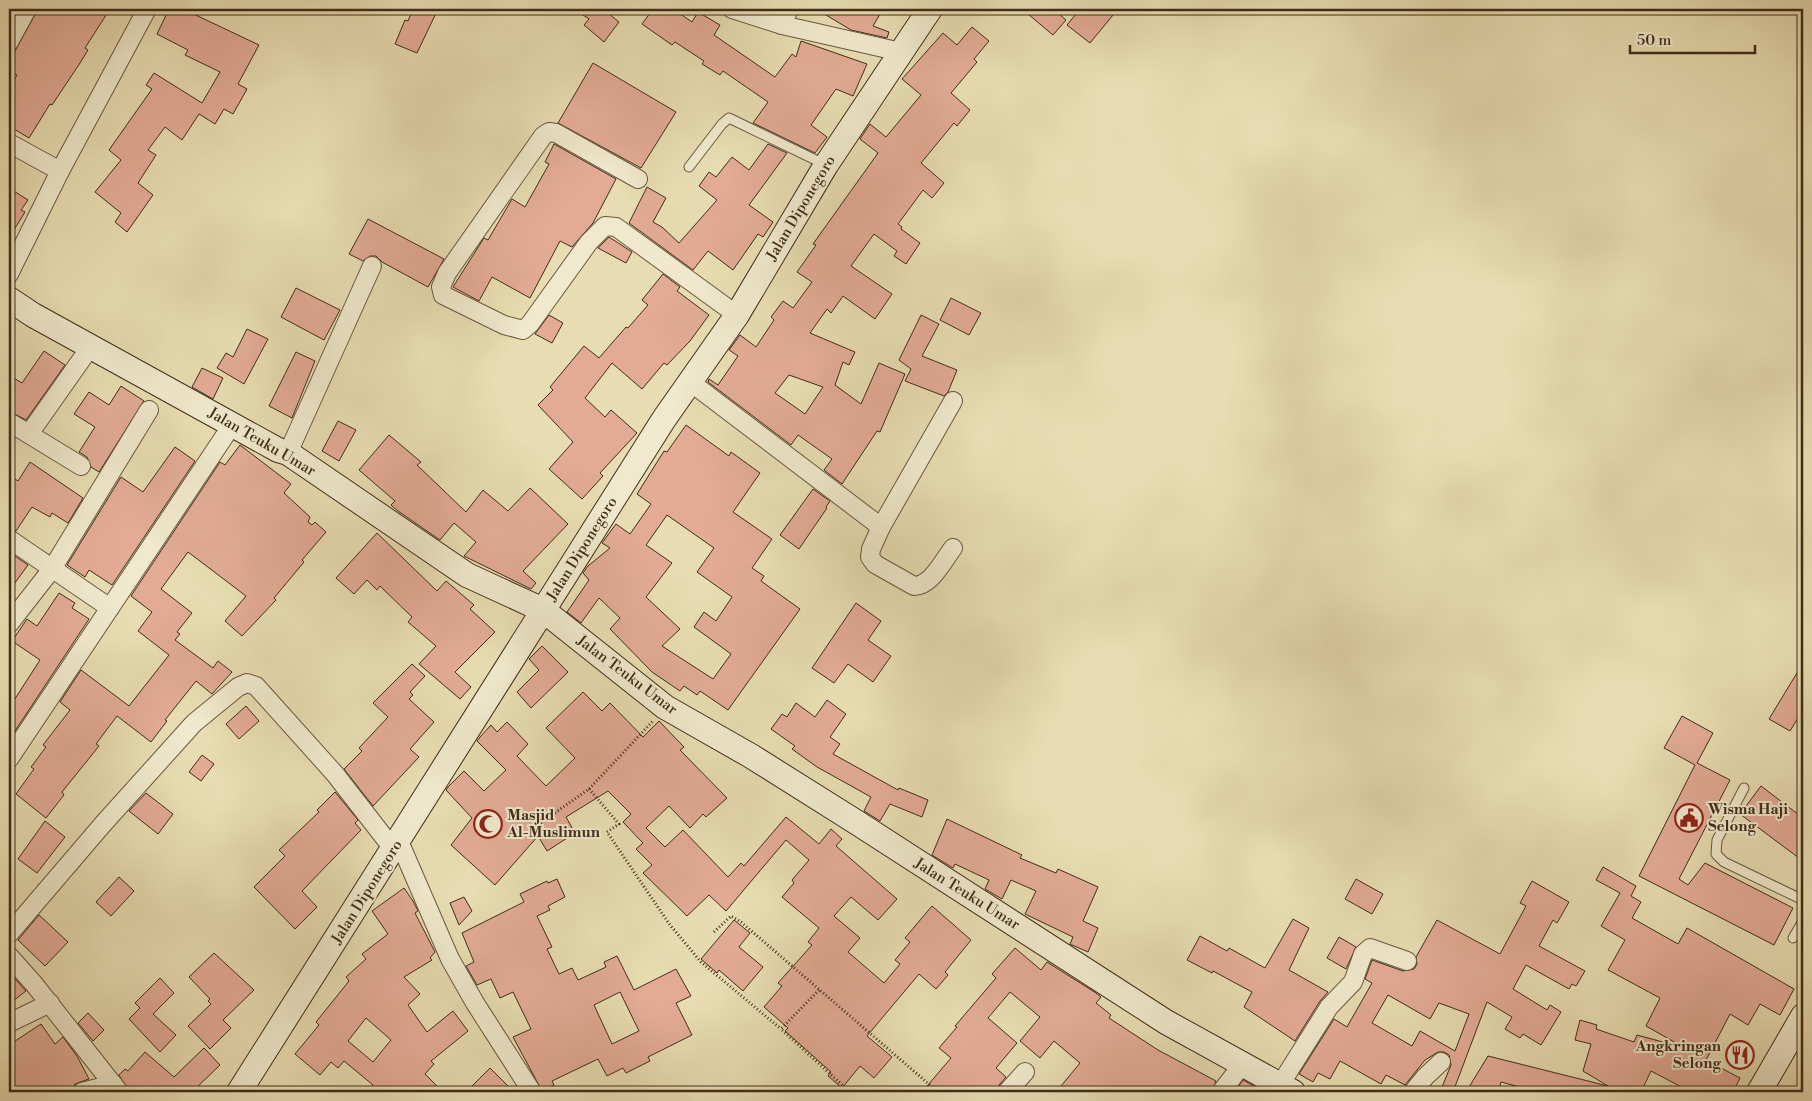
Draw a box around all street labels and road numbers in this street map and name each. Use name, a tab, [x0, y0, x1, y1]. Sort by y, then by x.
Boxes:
street label: Jalan Diponegoro	[762, 152, 840, 265]
street label: Jalan Teuku Umar	[204, 403, 320, 481]
street label: Jalan Diponegoro	[542, 493, 622, 605]
street label: Jalan Teuku Umar	[572, 630, 682, 719]
street label: Jalan Diponegoro	[327, 836, 407, 948]
street label: Jalan Teuku Umar	[910, 853, 1024, 934]

